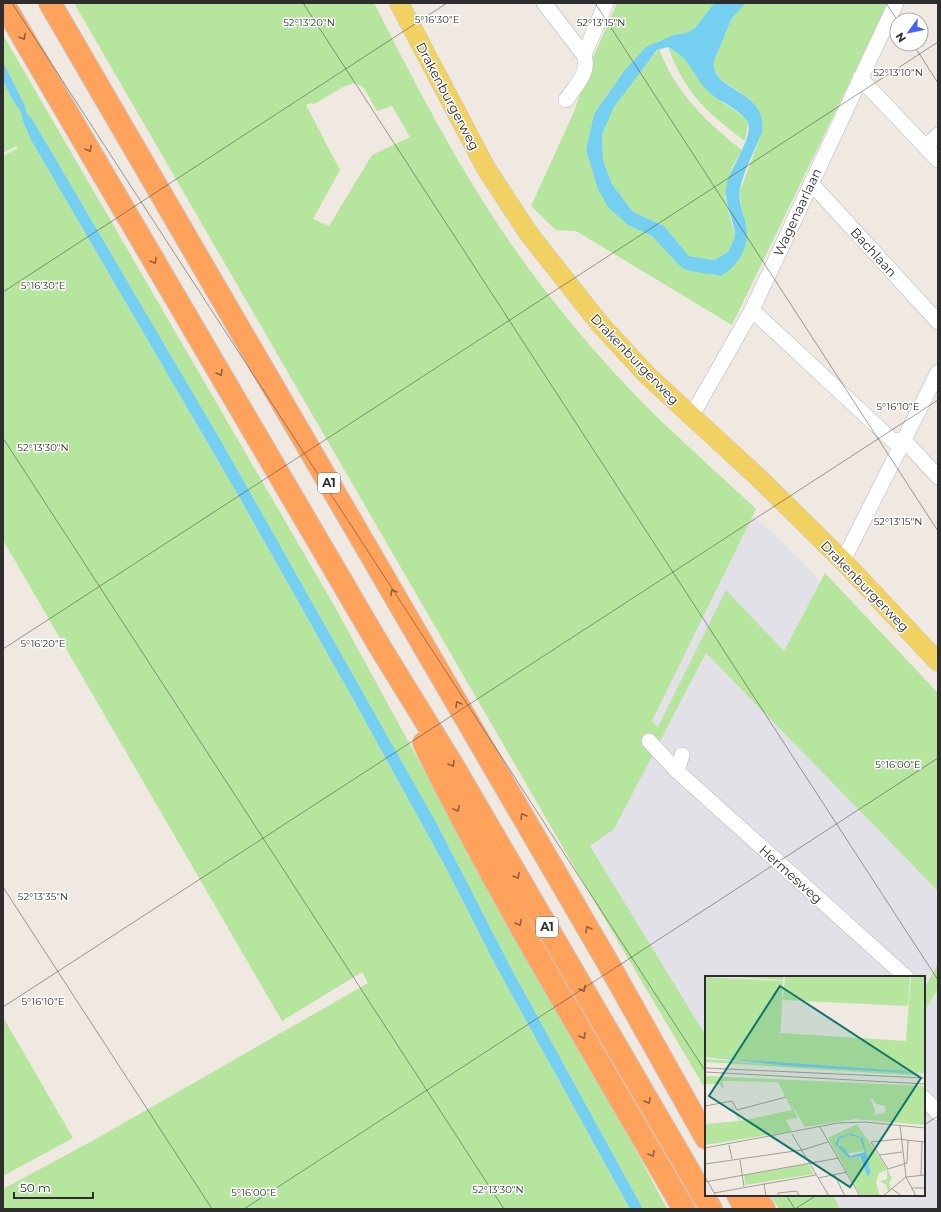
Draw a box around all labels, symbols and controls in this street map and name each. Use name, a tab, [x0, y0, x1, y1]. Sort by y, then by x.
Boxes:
north arrow	[889, 12, 929, 52]
text: 5°16'30"E	[415, 13, 460, 26]
text: 52°13'20"N	[283, 16, 335, 29]
text: 52°13'15"N	[577, 16, 625, 29]
text: N	[892, 30, 909, 45]
one-way arrow	[18, 33, 25, 40]
street label: Drakenburgerweg	[413, 39, 483, 153]
text: 52°13'10"N	[873, 66, 923, 79]
one-way arrow	[84, 145, 91, 152]
street label: Wagenaarlaan	[770, 166, 824, 258]
street label: Bachlaan	[848, 224, 900, 280]
one-way arrow	[150, 257, 157, 264]
text: 5°16'30"E	[21, 279, 66, 292]
street label: Drakenburgerweg	[588, 310, 682, 408]
one-way arrow	[215, 369, 222, 376]
text: 5°16'10"E	[877, 400, 920, 413]
text: 52°13'30"N	[17, 441, 69, 454]
road number: A1	[318, 473, 340, 493]
text: 52°13'15"N	[874, 515, 922, 528]
street label: Drakenburgerweg	[818, 537, 912, 635]
one-way arrow	[390, 589, 397, 596]
text: 5°16'20"E	[21, 637, 66, 650]
one-way arrow	[455, 701, 462, 708]
text: 5°16'00"E	[875, 758, 921, 771]
one-way arrow	[447, 760, 454, 767]
one-way arrow	[452, 805, 460, 812]
one-way arrow	[521, 813, 528, 821]
street label: Hermesweg	[756, 841, 826, 907]
one-way arrow	[513, 872, 520, 879]
text: 52°13'35"N	[18, 890, 68, 903]
road number: A1	[536, 917, 558, 937]
one-way arrow	[515, 919, 522, 926]
one-way arrow	[586, 926, 593, 933]
inset map	[705, 976, 925, 1196]
one-way arrow	[578, 985, 585, 992]
text: 5°16'10"E	[22, 995, 65, 1008]
one-way arrow	[579, 1032, 586, 1039]
one-way arrow	[644, 1097, 651, 1104]
one-way arrow	[648, 1150, 655, 1157]
scale bar	[14, 1174, 93, 1200]
text: 50 m	[20, 1180, 51, 1195]
text: 52°13'30"N	[472, 1183, 524, 1196]
text: 5°16'00"E	[231, 1186, 277, 1199]

